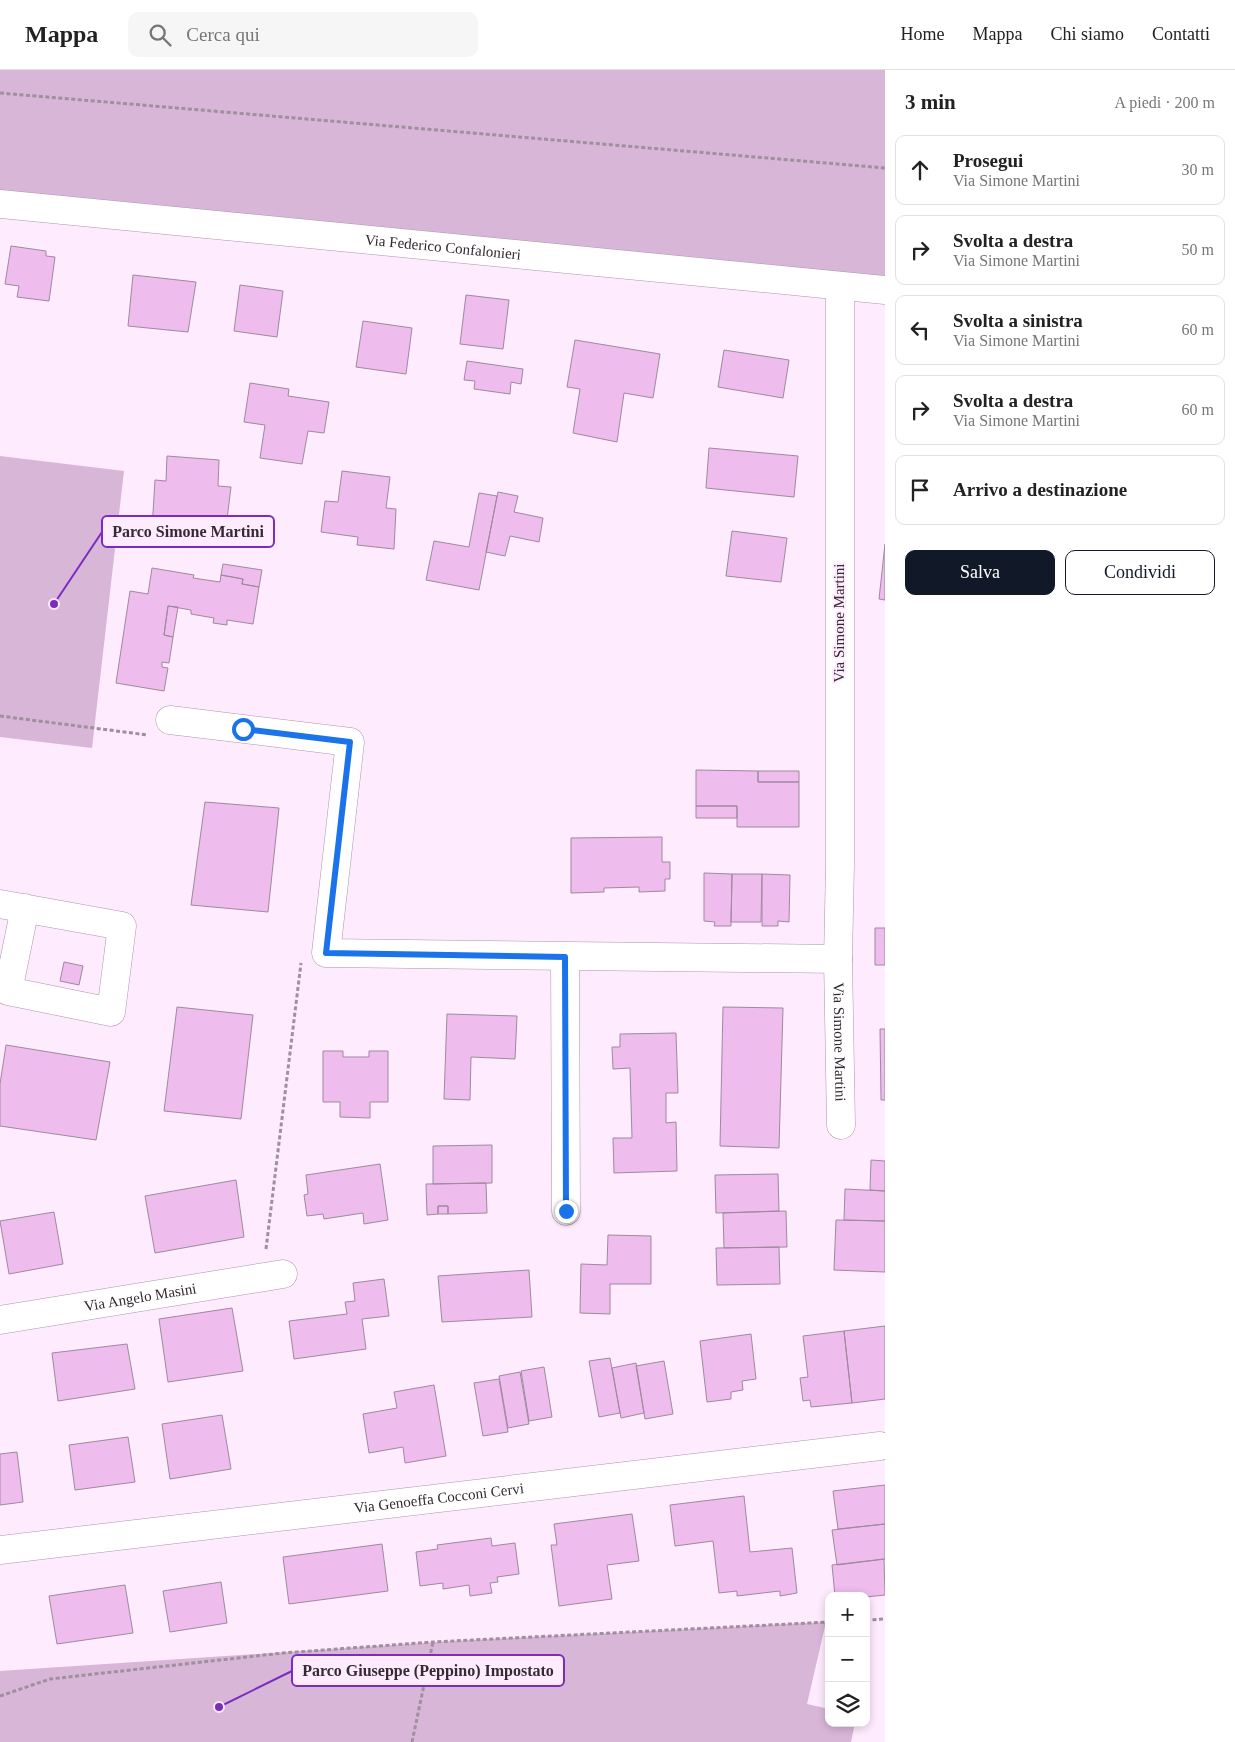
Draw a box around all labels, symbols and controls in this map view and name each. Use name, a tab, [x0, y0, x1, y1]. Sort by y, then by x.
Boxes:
search box	[128, 12, 478, 57]
text: Mappa	[25, 21, 98, 47]
icon: search	[146, 21, 174, 49]
text: Cerca qui	[186, 24, 260, 45]
text: Home	[901, 24, 945, 44]
text: Mappa	[973, 24, 1022, 44]
text: Chi siamo	[1050, 24, 1124, 44]
text: Contatti	[1152, 24, 1210, 44]
text: 3 min	[905, 90, 956, 114]
text: A piedi · 200 m	[1115, 94, 1215, 111]
text: Prosegui	[953, 150, 1023, 171]
icon: ahead	[906, 156, 934, 184]
text: 30 m	[1182, 161, 1214, 178]
text: Via Simone Martini	[953, 172, 1080, 189]
text: Svolta a destra	[953, 230, 1073, 251]
street label: Via Federico Confalonieri	[364, 232, 522, 263]
icon: right	[906, 236, 934, 264]
text: 50 m	[1182, 241, 1214, 258]
text: Via Simone Martini	[953, 252, 1080, 269]
text: Svolta a sinistra	[953, 310, 1083, 331]
icon: left	[906, 316, 934, 344]
text: 60 m	[1182, 321, 1214, 338]
text: Via Simone Martini	[953, 332, 1080, 349]
text: Svolta a destra	[953, 390, 1073, 411]
icon: right	[906, 396, 934, 424]
text: 60 m	[1182, 401, 1214, 418]
text: Via Simone Martini	[953, 412, 1080, 429]
icon: arrive	[906, 476, 934, 504]
text: Arrivo a destinazione	[953, 479, 1127, 500]
callout: Parco Simone Martini	[102, 516, 274, 547]
text: Parco Simone Martini	[112, 523, 264, 540]
button: Salva	[905, 550, 1055, 595]
button: Condividi	[1065, 550, 1215, 595]
street label: Via Simone Martini	[831, 563, 847, 683]
route start	[232, 718, 255, 741]
street label: Via Simone Martini	[830, 982, 849, 1102]
route end	[555, 1200, 578, 1223]
street label: Via Angelo Masini	[83, 1280, 197, 1314]
street label: Via Genoeffa Cocconi Cervi	[353, 1480, 525, 1516]
map controls	[825, 1592, 870, 1727]
button: +	[825, 1592, 870, 1637]
button: −	[825, 1637, 870, 1682]
callout: Parco Giuseppe (Peppino) Impostato	[292, 1655, 564, 1686]
text: Parco Giuseppe (Peppino) Impostato	[302, 1662, 554, 1680]
button: layers	[825, 1682, 870, 1727]

